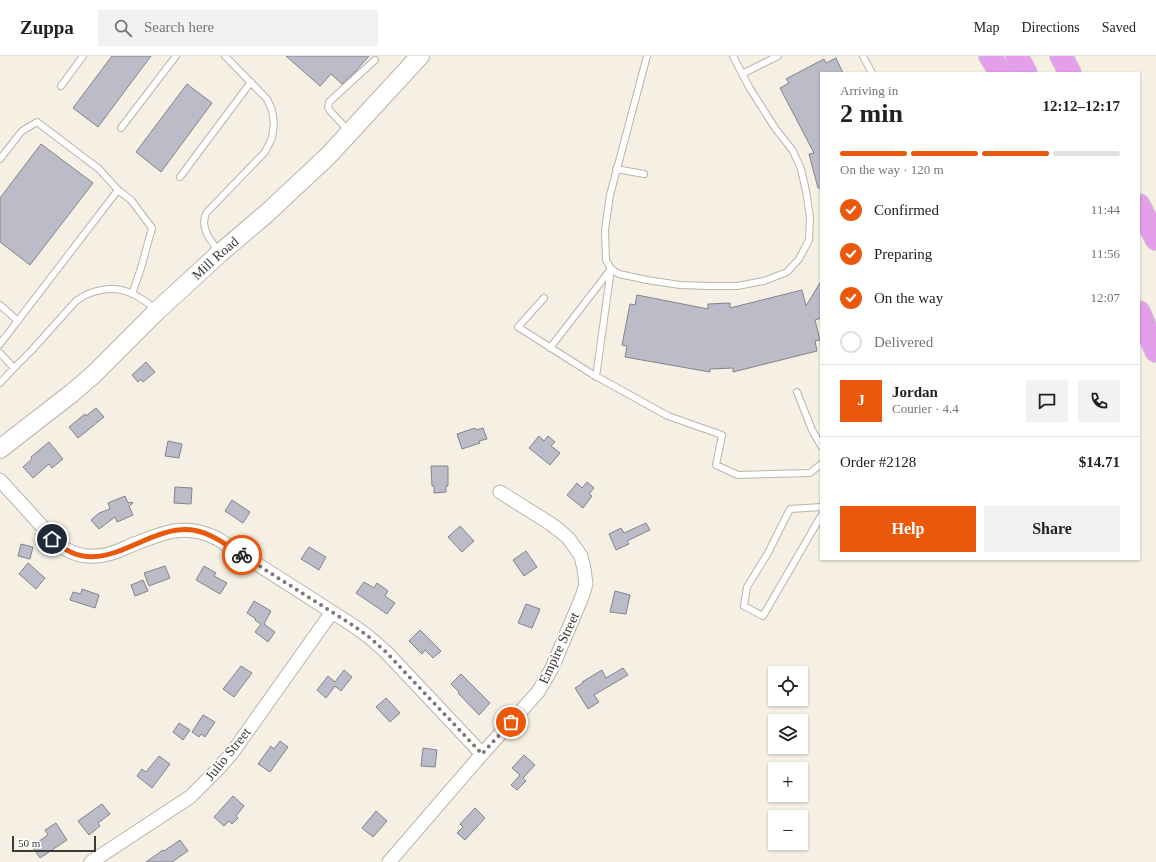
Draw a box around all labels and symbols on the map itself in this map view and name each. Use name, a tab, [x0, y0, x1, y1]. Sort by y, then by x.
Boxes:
street label: Mill Road	[189, 233, 241, 283]
pin	[35, 522, 69, 556]
courier	[222, 535, 262, 575]
street label: Empire Street	[536, 610, 582, 686]
pin	[494, 705, 528, 739]
street label: Julio Street	[202, 725, 254, 783]
scale bar	[12, 834, 96, 853]

